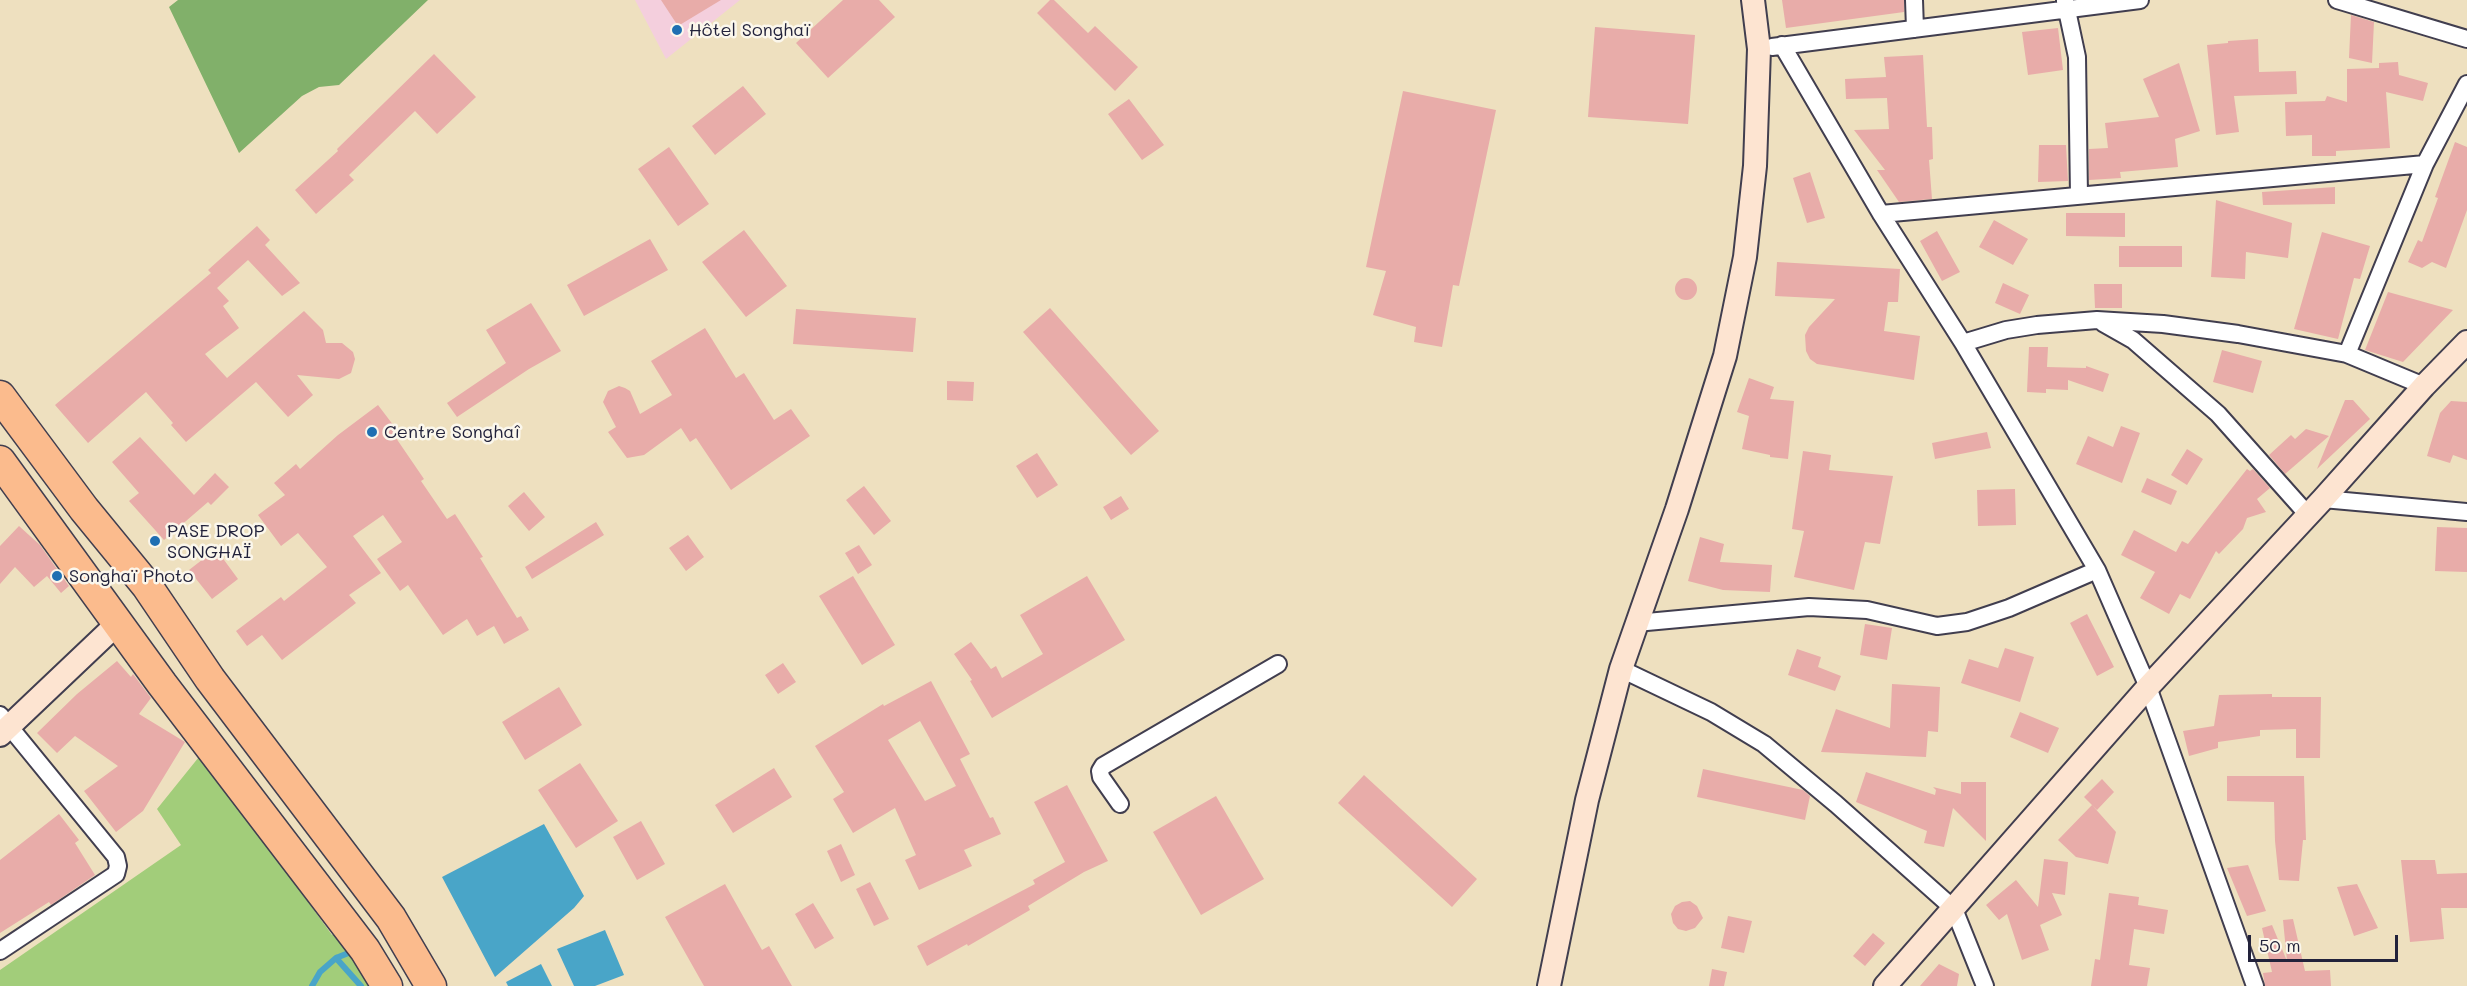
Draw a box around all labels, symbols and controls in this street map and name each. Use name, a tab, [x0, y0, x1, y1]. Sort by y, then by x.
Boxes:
place label: Hôtel Songhaï	[689, 19, 810, 41]
marker: Hôtel Songhaï	[670, 23, 684, 37]
place label: Centre Songhaî	[384, 421, 520, 443]
marker: Centre Songhaî	[365, 425, 379, 439]
place label: PASE DROP SONGHAÏ	[167, 520, 264, 562]
marker: PASE DROP SONGHAÏ	[148, 534, 162, 548]
place label: Songhaï Photo	[69, 565, 193, 587]
marker: Songhaï Photo	[50, 569, 64, 583]
scale bar	[2251, 923, 2401, 961]
text: 50 m	[2259, 933, 2301, 957]

